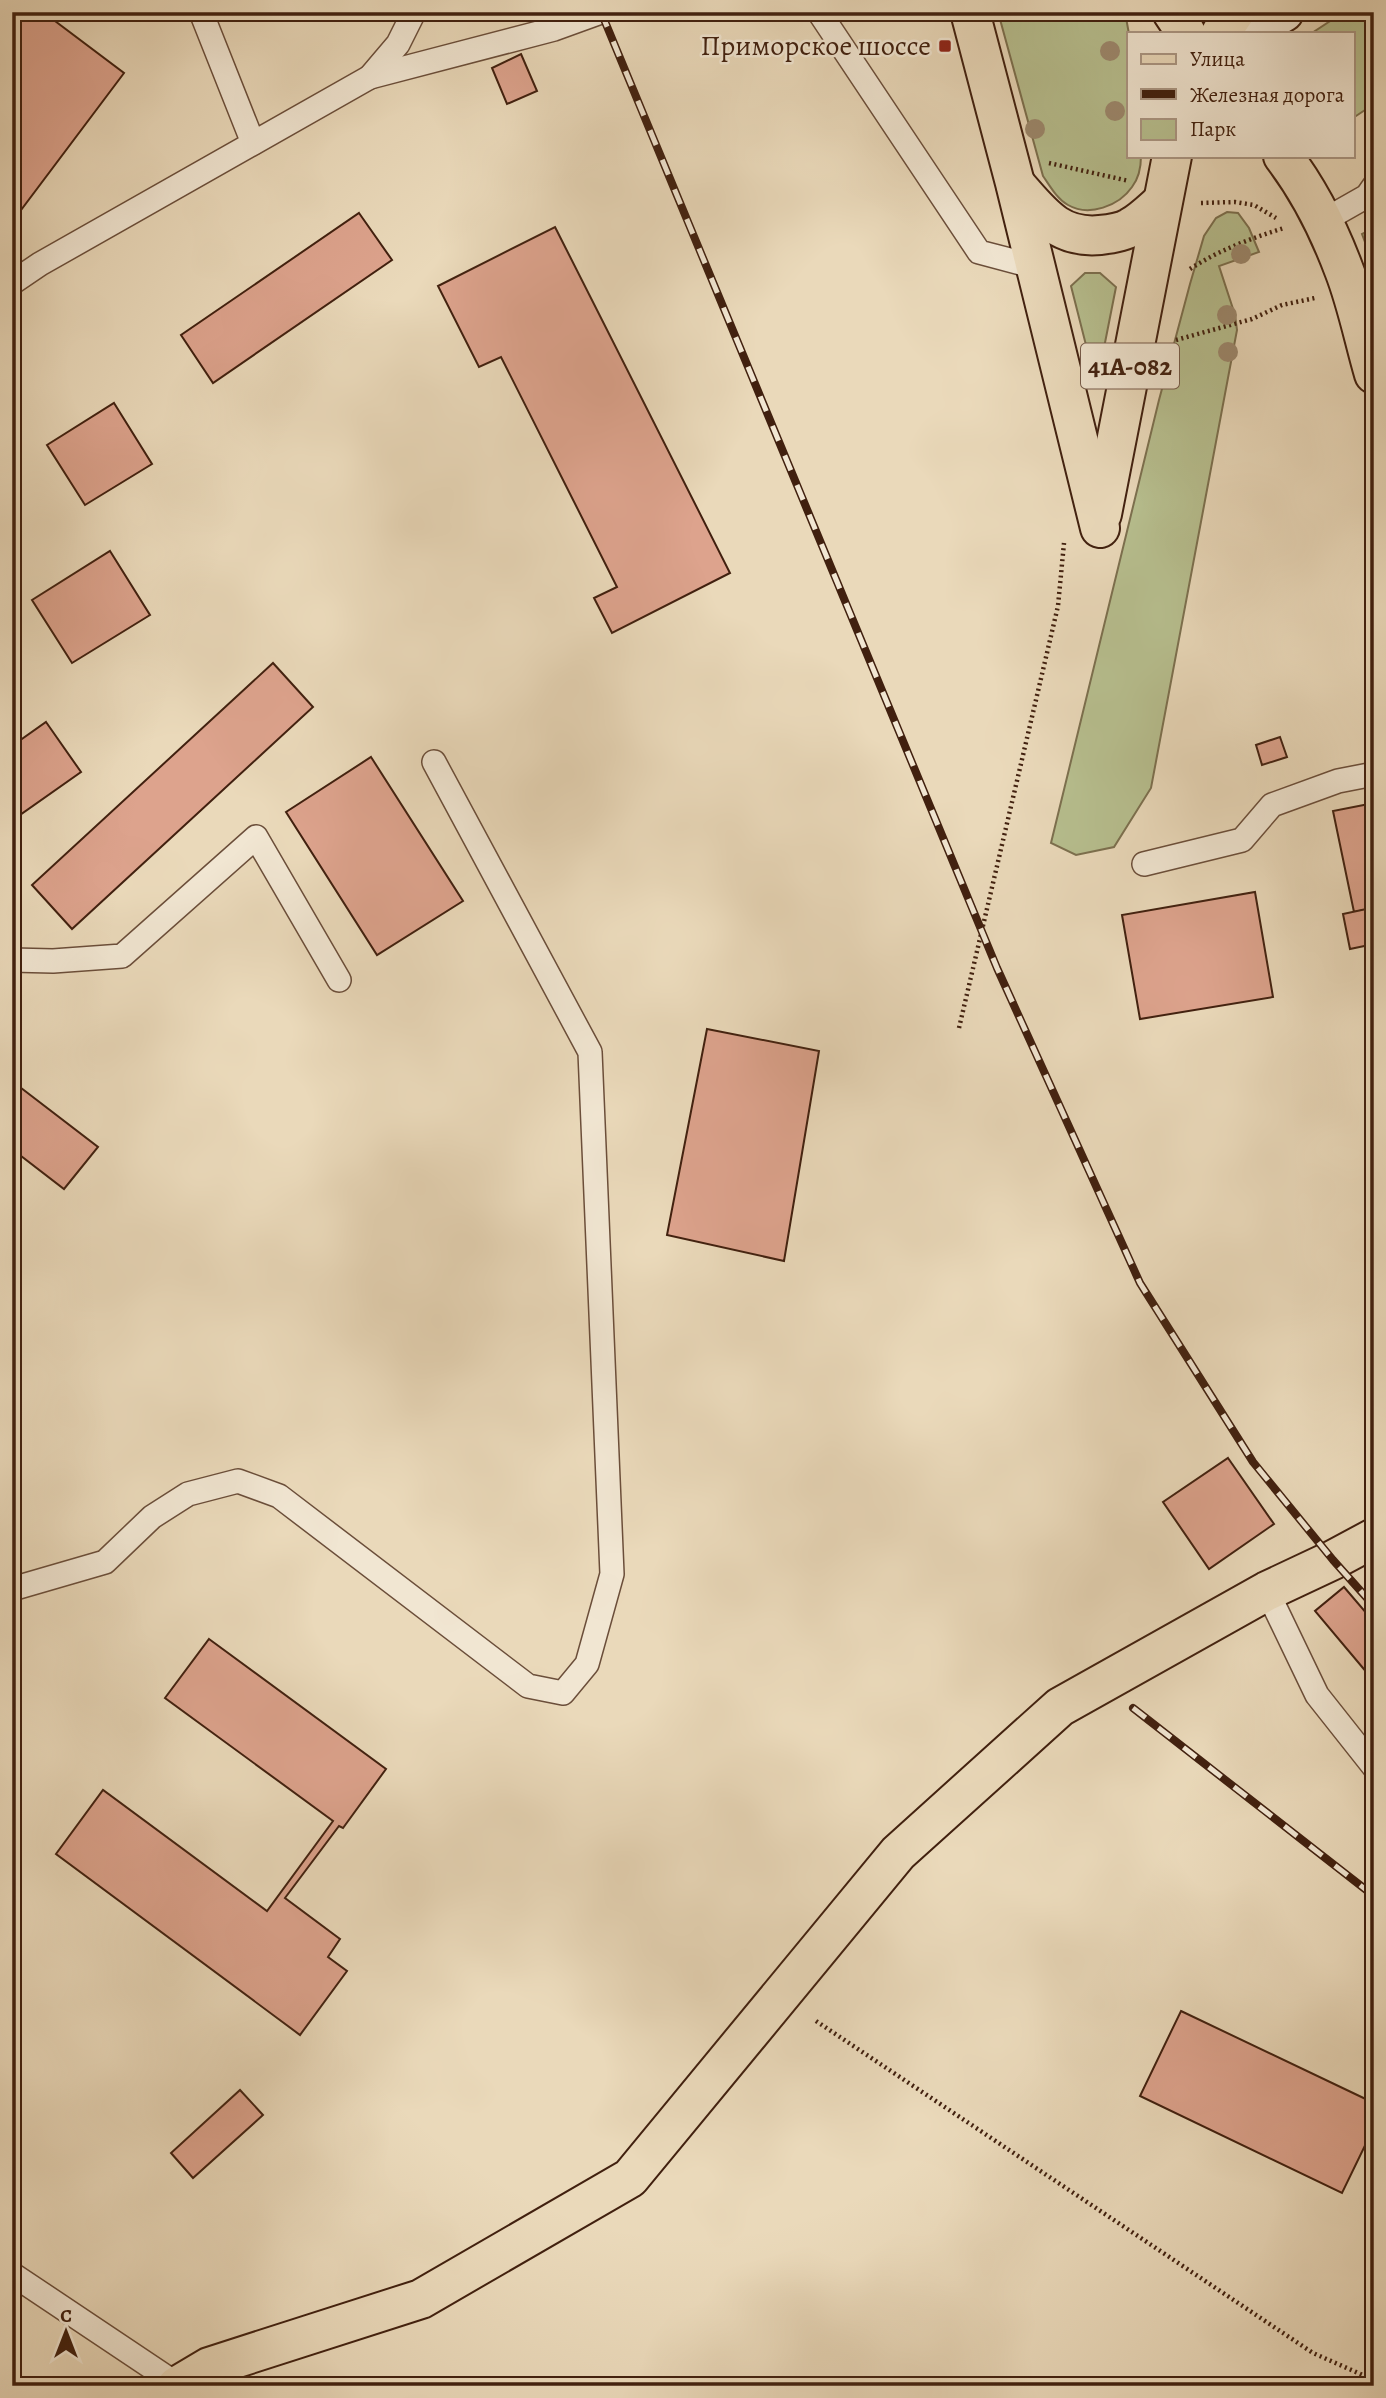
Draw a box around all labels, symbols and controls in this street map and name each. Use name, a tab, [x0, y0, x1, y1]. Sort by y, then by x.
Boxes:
place label: Приморское шоссе	[701, 27, 931, 65]
legend	[1127, 32, 1354, 158]
marker: Приморское шоссе	[937, 38, 953, 54]
text: Улица	[1190, 45, 1245, 73]
text: Железная дорога	[1190, 81, 1345, 109]
text: Парк	[1190, 115, 1236, 143]
road number: 41А-082	[1081, 344, 1179, 388]
north arrow	[32, 2296, 102, 2366]
text: С	[60, 2303, 72, 2329]

